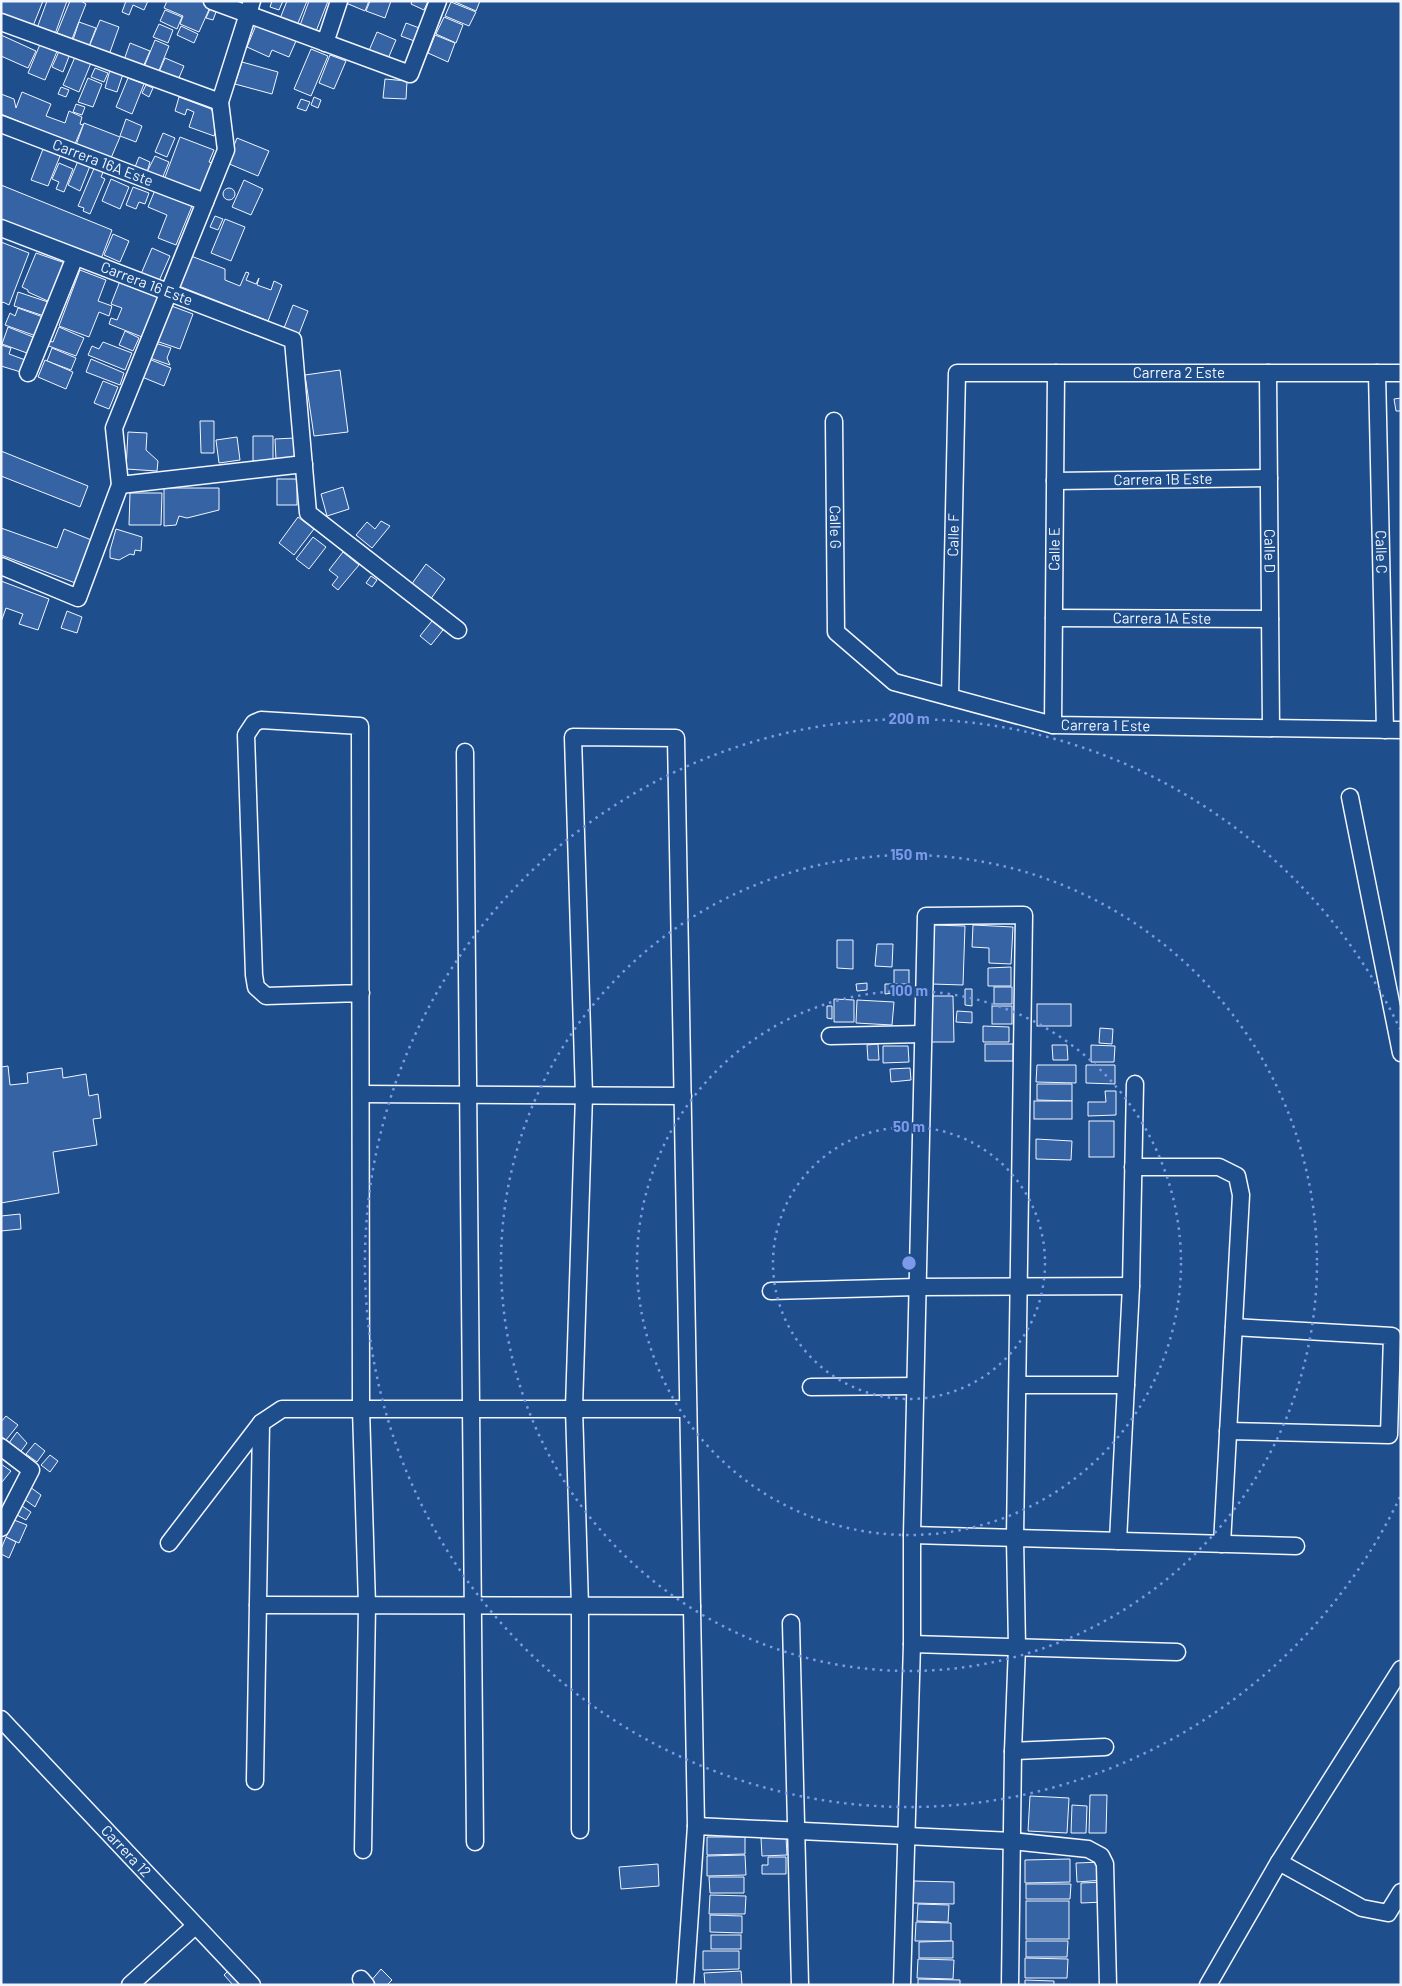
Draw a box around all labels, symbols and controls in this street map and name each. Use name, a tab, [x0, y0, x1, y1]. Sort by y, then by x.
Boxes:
street label: Carrera 16A Este	[50, 135, 156, 189]
street label: Carrera 16 Este	[98, 257, 196, 309]
street label: Carrera 2 Este	[1133, 363, 1225, 381]
street label: Carrera 1B Este	[1113, 469, 1213, 488]
street label: Calle G	[827, 505, 845, 549]
street label: Calle F	[943, 513, 962, 557]
street label: Calle E	[1044, 527, 1063, 571]
street label: Calle D	[1261, 529, 1280, 573]
street label: Calle C	[1373, 530, 1391, 574]
street label: Carrera 1A Este	[1113, 608, 1211, 627]
text: 200 m	[888, 709, 930, 727]
street label: Carrera 1 Este	[1061, 715, 1151, 734]
text: 150 m	[890, 845, 928, 863]
text: 100 m	[890, 981, 928, 999]
text: 50 m	[893, 1117, 925, 1135]
centre of rings	[900, 1254, 918, 1272]
street label: Carrera 12	[98, 1821, 155, 1880]

